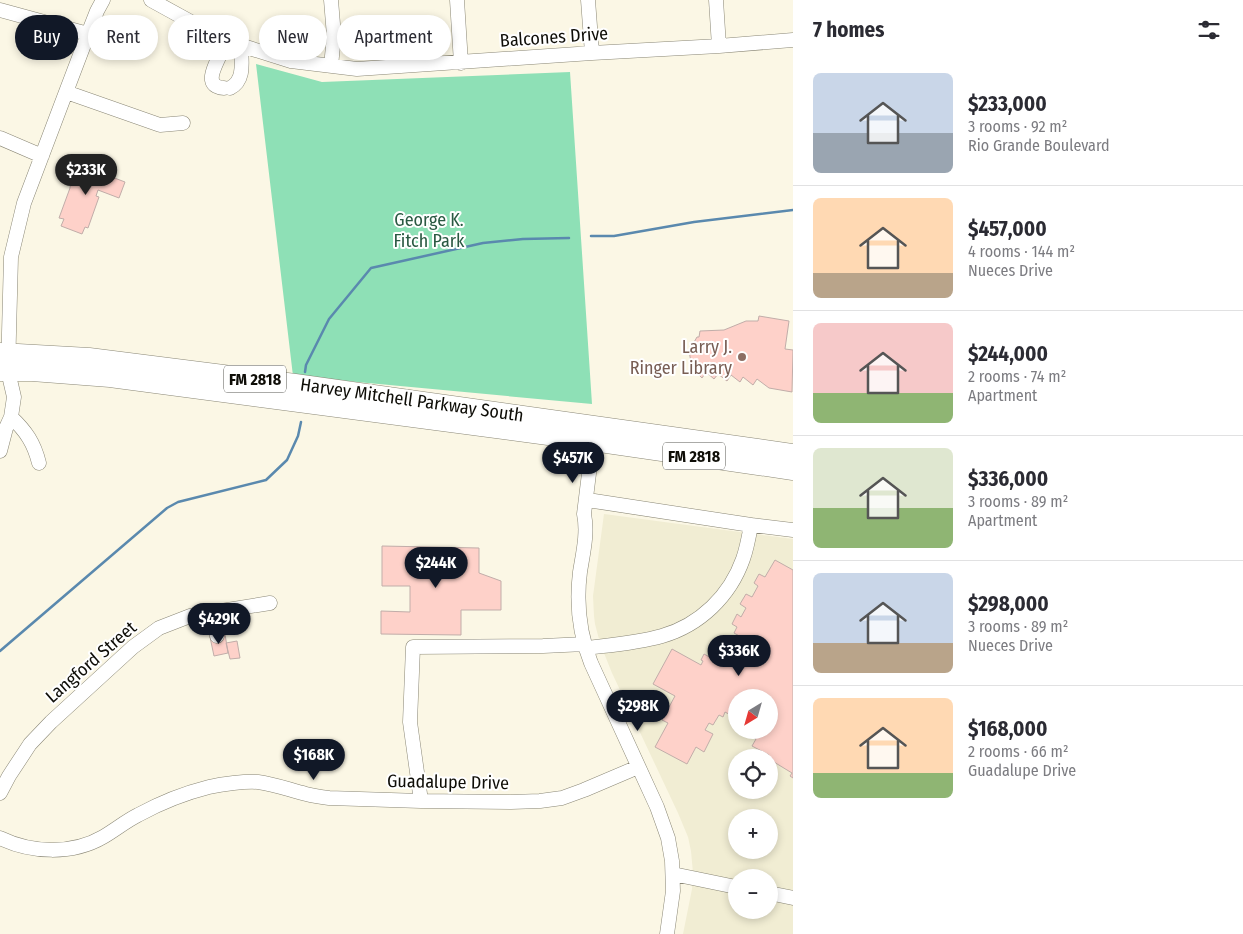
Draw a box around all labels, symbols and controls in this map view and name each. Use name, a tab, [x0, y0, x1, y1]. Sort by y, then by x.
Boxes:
chip: Buy	[15, 15, 78, 60]
chip: Rent	[88, 15, 158, 60]
chip: Filters	[168, 15, 249, 60]
chip: New	[259, 15, 327, 60]
chip: Apartment	[337, 15, 451, 60]
icon: filters	[1195, 16, 1223, 44]
text: 7 homes	[813, 17, 884, 43]
street label: Balcones Drive	[499, 22, 609, 52]
text: $233,000	[968, 91, 1047, 117]
icon: home	[853, 93, 913, 153]
text: 3 rooms · 92 m²	[968, 117, 1067, 136]
text: Rio Grande Boulevard	[968, 136, 1110, 155]
pin: $233K	[51, 154, 121, 196]
text: $233K	[66, 160, 106, 179]
park label: George K. Fitch Park	[394, 209, 465, 252]
text: $457,000	[968, 216, 1047, 242]
icon: home	[853, 218, 913, 278]
text: 4 rooms · 144 m²	[968, 242, 1075, 261]
text: Nueces Drive	[968, 261, 1053, 280]
place label: Larry J. Ringer Library	[630, 336, 732, 379]
text: $244,000	[968, 341, 1048, 367]
icon: home	[853, 343, 913, 403]
marker: Larry J. Ringer Library	[736, 351, 748, 363]
road number: FM 2818	[224, 366, 286, 392]
text: 2 rooms · 74 m²	[968, 367, 1066, 386]
street label: Harvey Mitchell Parkway South	[299, 373, 525, 427]
text: Apartment	[968, 386, 1037, 405]
pin: $457K	[538, 442, 608, 484]
road number: FM 2818	[663, 442, 725, 470]
text: $457K	[553, 448, 593, 467]
text: $336,000	[968, 466, 1048, 492]
icon: home	[853, 468, 913, 528]
text: 3 rooms · 89 m²	[968, 492, 1068, 511]
text: Apartment	[968, 511, 1037, 530]
pin: $244K	[401, 546, 471, 589]
text: $244K	[416, 553, 456, 572]
text: $298,000	[968, 591, 1049, 617]
icon: home	[853, 593, 913, 653]
pin: $429K	[184, 602, 254, 645]
text: $429K	[199, 609, 239, 628]
street label: Langford Street	[41, 616, 141, 707]
text: 3 rooms · 89 m²	[968, 617, 1068, 636]
pin: $336K	[704, 634, 774, 677]
text: Nueces Drive	[968, 636, 1053, 655]
text: $336K	[719, 641, 759, 660]
north arrow	[728, 689, 778, 739]
map controls	[728, 689, 778, 919]
pin: $298K	[603, 690, 673, 732]
text: $298K	[617, 696, 659, 715]
text: $168,000	[968, 716, 1048, 742]
icon: home	[853, 718, 913, 778]
pin: $168K	[279, 738, 349, 781]
text: 2 rooms · 66 m²	[968, 742, 1068, 761]
text: $168K	[294, 745, 334, 764]
button: locate	[728, 749, 778, 799]
text: Guadalupe Drive	[968, 761, 1076, 780]
street label: Guadalupe Drive	[387, 770, 509, 794]
button: +	[728, 809, 778, 859]
button: −	[728, 869, 778, 919]

